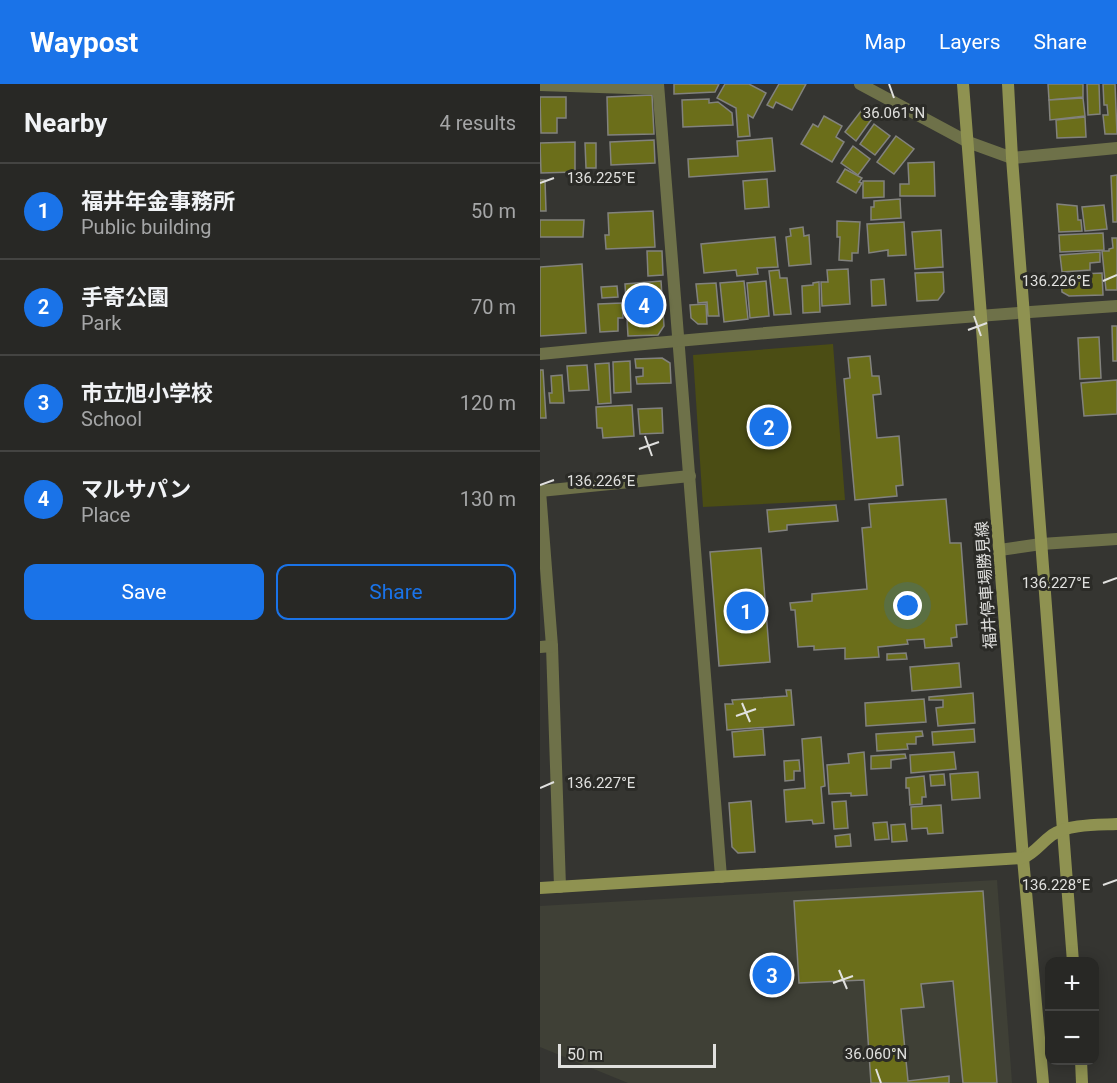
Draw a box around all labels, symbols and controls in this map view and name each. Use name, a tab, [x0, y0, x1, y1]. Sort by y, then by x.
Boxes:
text: Waypost	[30, 26, 138, 59]
text: Map	[864, 30, 906, 54]
text: Layers	[939, 30, 1000, 54]
text: Share	[1033, 30, 1087, 54]
text: 36.061°N	[863, 104, 925, 122]
text: Nearby	[24, 108, 107, 138]
text: 4 results	[440, 111, 516, 135]
text: 136.225°E	[567, 169, 636, 187]
text: 福井年金事務所	[81, 189, 235, 214]
text: 1	[38, 199, 49, 223]
text: 50 m	[471, 199, 516, 223]
text: Public building	[81, 215, 211, 239]
text: 136.226°E	[1022, 272, 1091, 290]
pin: 4	[624, 282, 664, 328]
text: 手寄公園	[81, 285, 169, 310]
text: 2	[38, 295, 49, 319]
text: 70 m	[471, 295, 516, 319]
text: Park	[81, 311, 121, 335]
text: 市立旭小学校	[81, 381, 213, 406]
text: 3	[38, 391, 49, 415]
text: 120 m	[460, 391, 516, 415]
pin: 2	[750, 404, 788, 450]
text: School	[81, 407, 142, 431]
text: 136.226°E	[567, 472, 636, 490]
text: マルサパン	[81, 477, 191, 502]
text: 4	[38, 487, 49, 511]
text: 130 m	[460, 487, 516, 511]
text: Place	[81, 503, 130, 527]
street label: 福井停車場勝見線	[972, 520, 1000, 650]
button: Save	[24, 564, 264, 620]
button: Share	[276, 564, 516, 620]
text: 136.227°E	[1022, 574, 1091, 592]
pin: 1	[726, 588, 766, 634]
your location	[893, 591, 922, 620]
text: 136.227°E	[567, 774, 636, 792]
text: 136.228°E	[1022, 876, 1091, 894]
pin: 3	[752, 952, 792, 998]
map controls	[1045, 957, 1099, 1065]
button: +	[1045, 957, 1099, 1011]
button: −	[1045, 1011, 1099, 1065]
scale bar	[558, 1041, 716, 1068]
text: 50 m	[567, 1045, 603, 1064]
text: 36.060°N	[845, 1045, 907, 1063]

